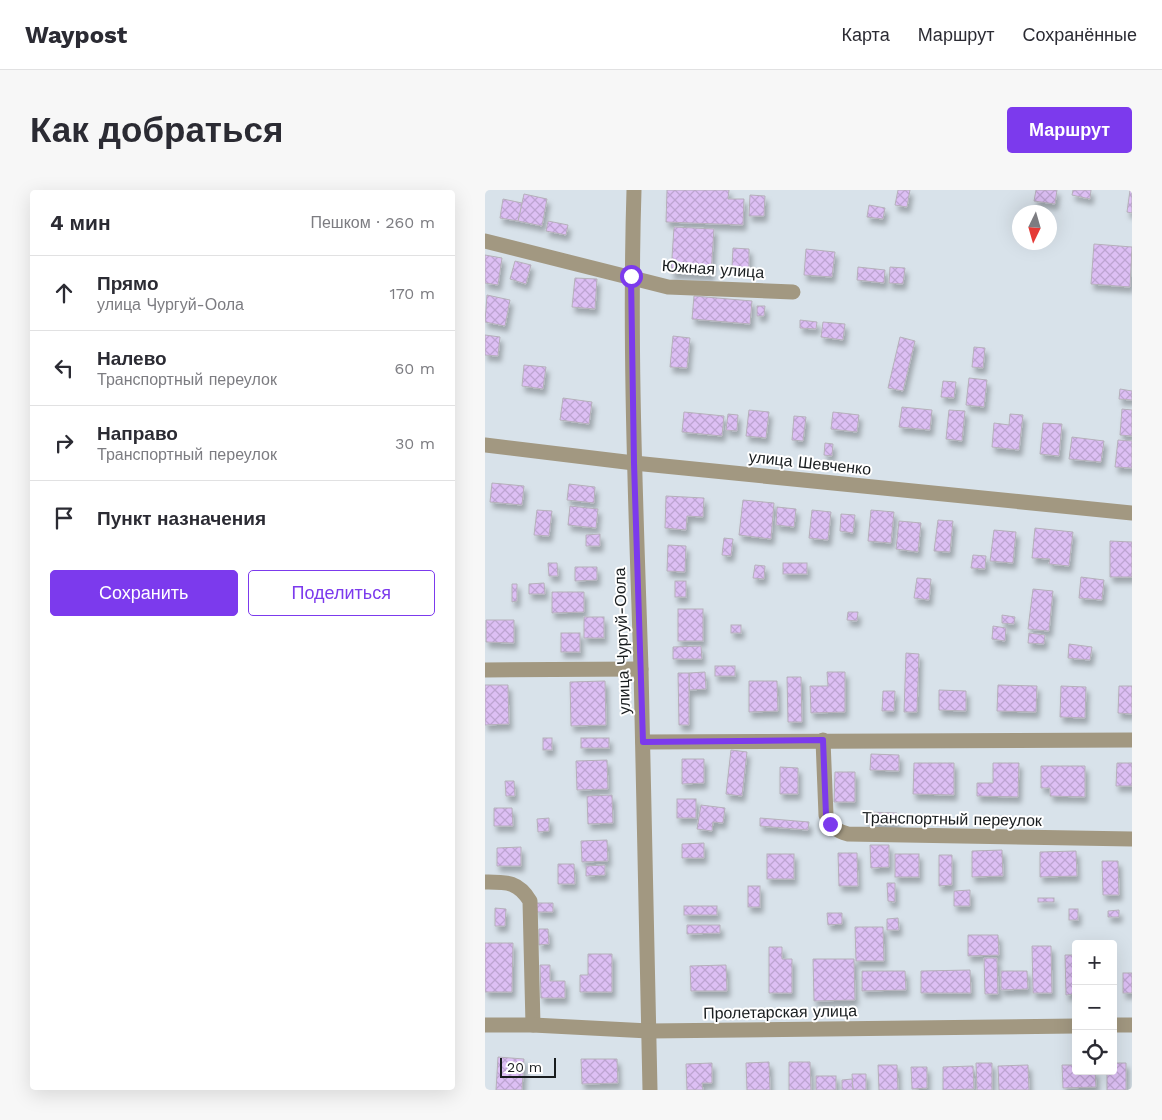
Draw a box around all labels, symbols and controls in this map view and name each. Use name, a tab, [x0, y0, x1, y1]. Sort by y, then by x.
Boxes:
text: Waypost	[25, 21, 127, 49]
text: Карта	[842, 24, 890, 45]
text: Маршрут	[918, 24, 994, 45]
text: Сохранённые	[1022, 24, 1137, 45]
button: Маршрут	[1007, 107, 1132, 153]
text: Как добраться	[30, 109, 283, 151]
north arrow	[1012, 205, 1057, 250]
text: 4 мин	[50, 210, 111, 235]
text: Пешком · 260 m	[310, 213, 435, 232]
street label: Южная улица	[661, 256, 765, 282]
route start	[620, 265, 643, 288]
text: Прямо	[97, 272, 159, 295]
icon: ahead	[50, 279, 78, 307]
text: 170 m	[389, 284, 435, 303]
text: улица Чургуй-Оола	[97, 295, 244, 314]
text: Налево	[97, 347, 167, 370]
icon: left	[50, 354, 78, 382]
text: 60 m	[395, 359, 435, 378]
text: Транспортный переулок	[97, 370, 277, 389]
text: Направо	[97, 422, 178, 445]
icon: right	[50, 429, 78, 457]
text: 30 m	[395, 434, 435, 453]
text: Транспортный переулок	[97, 445, 277, 464]
street label: улица Шевченко	[748, 447, 872, 479]
icon: arrive	[50, 504, 78, 532]
text: Пункт назначения	[97, 507, 266, 530]
street label: улица Чургуй-Оола	[610, 567, 634, 715]
button: Сохранить	[50, 570, 238, 616]
button: Поделиться	[248, 570, 435, 616]
street label: Транспортный переулок	[862, 808, 1043, 830]
route end	[819, 813, 842, 836]
map controls	[1072, 940, 1117, 1075]
button: +	[1072, 940, 1117, 985]
button: −	[1072, 985, 1117, 1030]
street label: Пролетарская улица	[703, 1001, 857, 1023]
button: locate	[1072, 1030, 1117, 1075]
scale bar	[500, 1055, 556, 1078]
text: 20 m	[507, 1059, 542, 1075]

